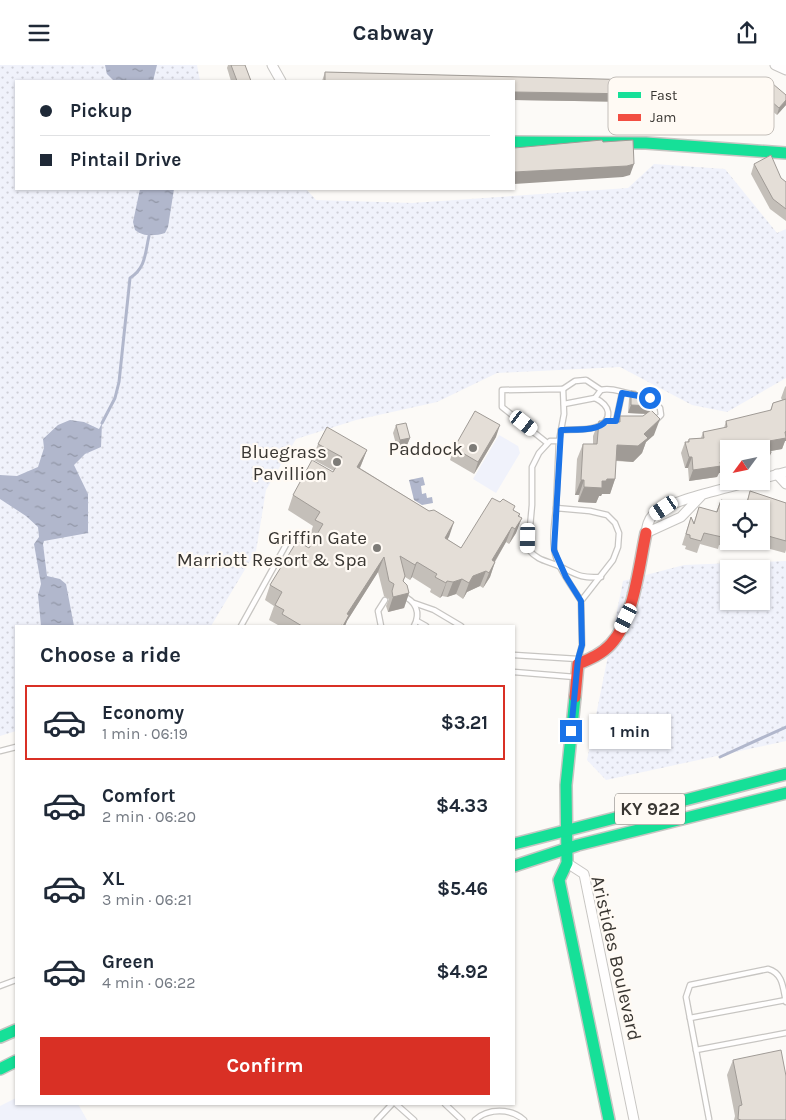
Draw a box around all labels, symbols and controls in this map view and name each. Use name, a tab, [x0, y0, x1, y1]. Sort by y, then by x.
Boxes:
icon: menu	[25, 19, 53, 47]
icon: share	[733, 19, 761, 47]
text: Cabway	[353, 20, 433, 46]
legend	[608, 77, 774, 135]
text: Fast	[650, 87, 677, 104]
text: Pickup	[70, 100, 132, 122]
text: Jam	[650, 109, 676, 126]
text: Pintail Drive	[70, 149, 181, 171]
route start	[639, 387, 661, 409]
car	[507, 408, 540, 438]
place label: Paddock	[389, 438, 463, 460]
north arrow	[720, 440, 770, 490]
map controls	[720, 440, 770, 610]
place label: Bluegrass Pavillion	[241, 441, 327, 485]
marker: Paddock	[467, 442, 479, 454]
marker: Bluegrass Pavillion	[331, 456, 343, 468]
car	[647, 493, 680, 523]
button: locate	[720, 500, 770, 550]
car	[520, 523, 535, 553]
place label: Griffin Gate Marriott Resort & Spa	[177, 527, 367, 571]
marker: Griffin Gate Marriott Resort & Spa	[371, 542, 383, 554]
button: layers	[720, 560, 770, 610]
car	[612, 601, 639, 635]
text: Choose a ride	[40, 642, 181, 668]
icon: car	[42, 700, 87, 745]
text: Economy	[102, 702, 184, 724]
text: $3.21	[441, 712, 488, 734]
callout: 1 min	[588, 713, 671, 749]
route end	[560, 720, 582, 742]
text: 1 min	[610, 722, 650, 741]
text: 1 min · 06:19	[102, 724, 188, 743]
icon: car	[42, 783, 87, 828]
text: Comfort	[102, 785, 176, 807]
road number: KY 922	[615, 794, 685, 825]
text: $4.33	[436, 795, 488, 817]
text: 2 min · 06:20	[102, 807, 196, 826]
icon: car	[42, 866, 87, 911]
text: XL	[102, 868, 124, 890]
street label: Aristides Boulevard	[586, 874, 646, 1043]
text: $5.46	[437, 878, 488, 900]
text: 3 min · 06:21	[102, 890, 192, 909]
icon: car	[42, 949, 87, 994]
text: Green	[102, 951, 154, 973]
text: $4.92	[436, 961, 488, 983]
text: 4 min · 06:22	[102, 973, 195, 992]
button: Confirm	[40, 1037, 490, 1095]

